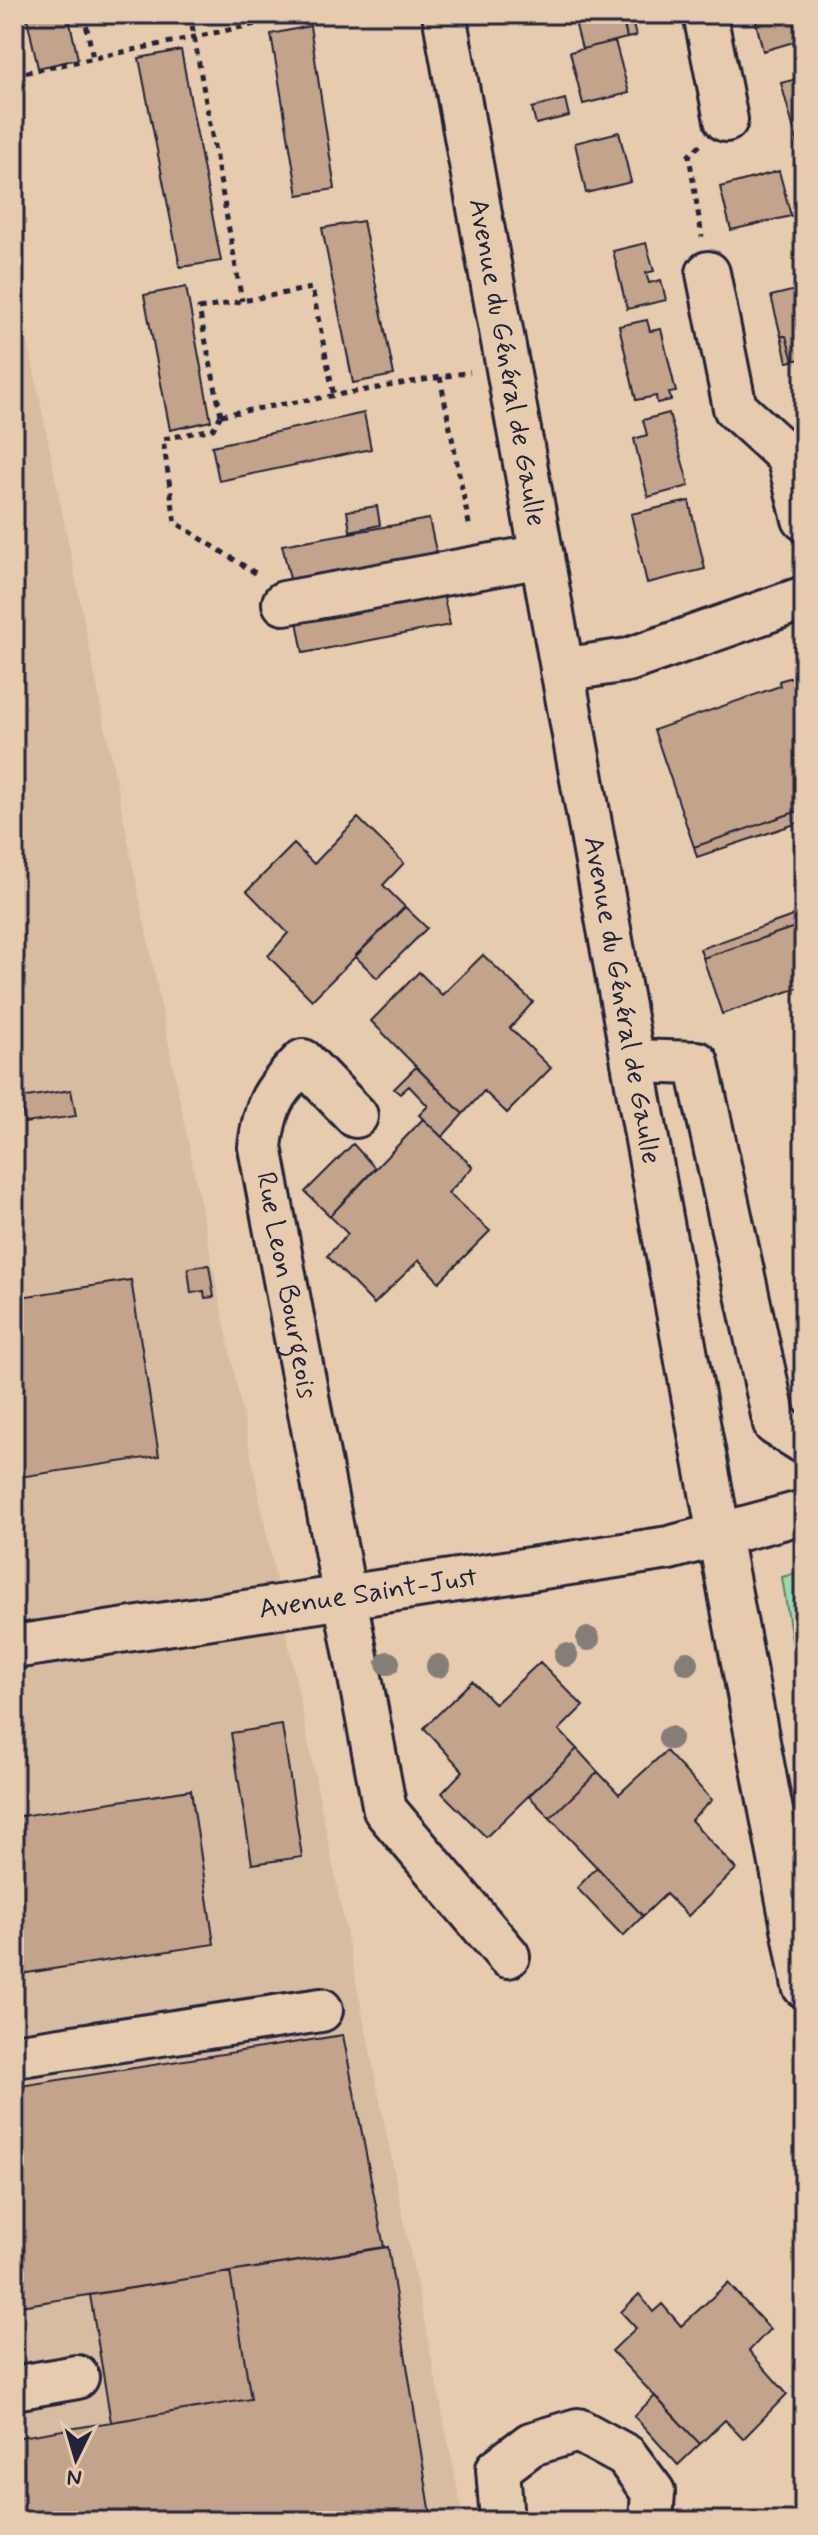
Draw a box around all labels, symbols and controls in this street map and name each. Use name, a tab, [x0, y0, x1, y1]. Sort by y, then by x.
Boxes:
street label: Avenue du Général de Gaulle	[459, 196, 555, 529]
street label: Avenue du Général de Gaulle	[574, 833, 670, 1167]
street label: Rue Leon Bourgeois	[247, 1169, 326, 1402]
street label: Avenue Saint-Just	[256, 1559, 480, 1628]
north arrow	[36, 2419, 116, 2499]
text: N	[66, 2462, 83, 2492]

